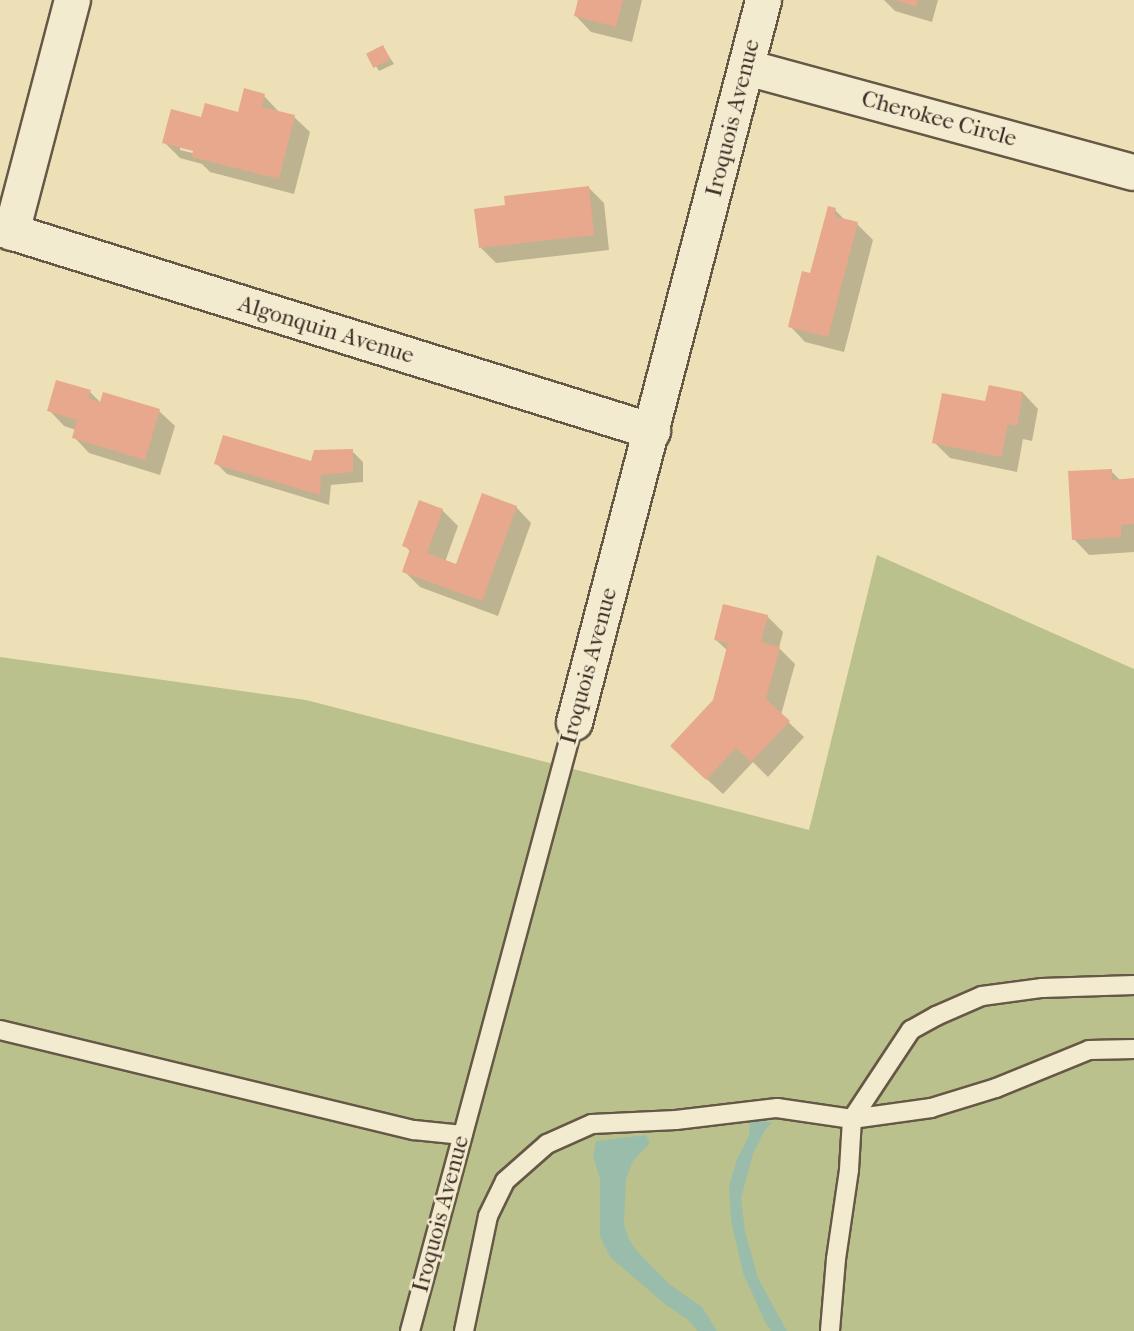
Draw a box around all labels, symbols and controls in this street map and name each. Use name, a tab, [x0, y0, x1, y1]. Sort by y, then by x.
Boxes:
street label: Iroquois Avenue	[700, 37, 766, 199]
street label: Cherokee Circle	[858, 85, 1020, 153]
street label: Algonquin Avenue	[235, 290, 417, 370]
street label: Iroquois Avenue	[555, 585, 623, 747]
street label: Iroquois Avenue	[407, 1133, 475, 1295]

